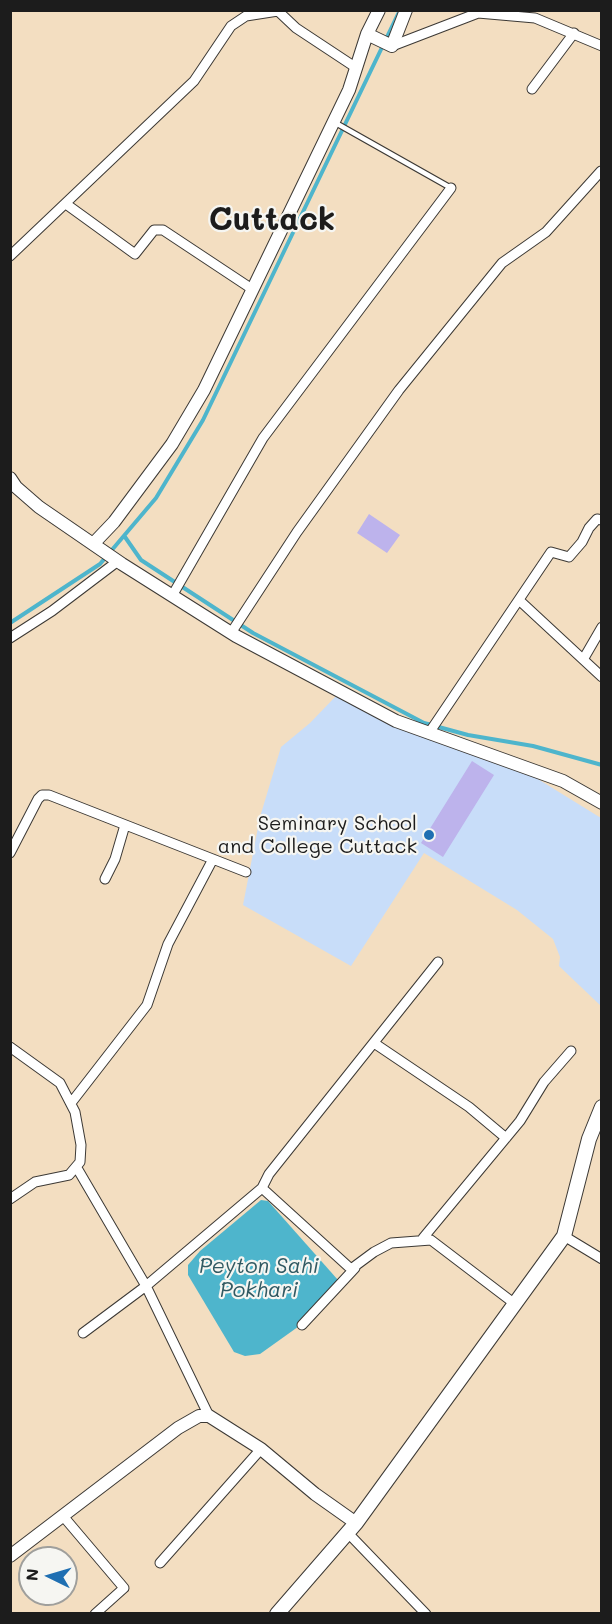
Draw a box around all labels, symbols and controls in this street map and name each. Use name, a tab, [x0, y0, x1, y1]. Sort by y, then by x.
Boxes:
district label: Cuttack	[209, 201, 335, 239]
place label: Seminary School and College Cuttack	[218, 812, 417, 859]
marker: Seminary School and College Cuttack	[422, 828, 436, 842]
water label: Peyton Sahi Pokhari	[199, 1254, 319, 1304]
north arrow	[18, 1546, 78, 1606]
text: N	[21, 1568, 43, 1582]

